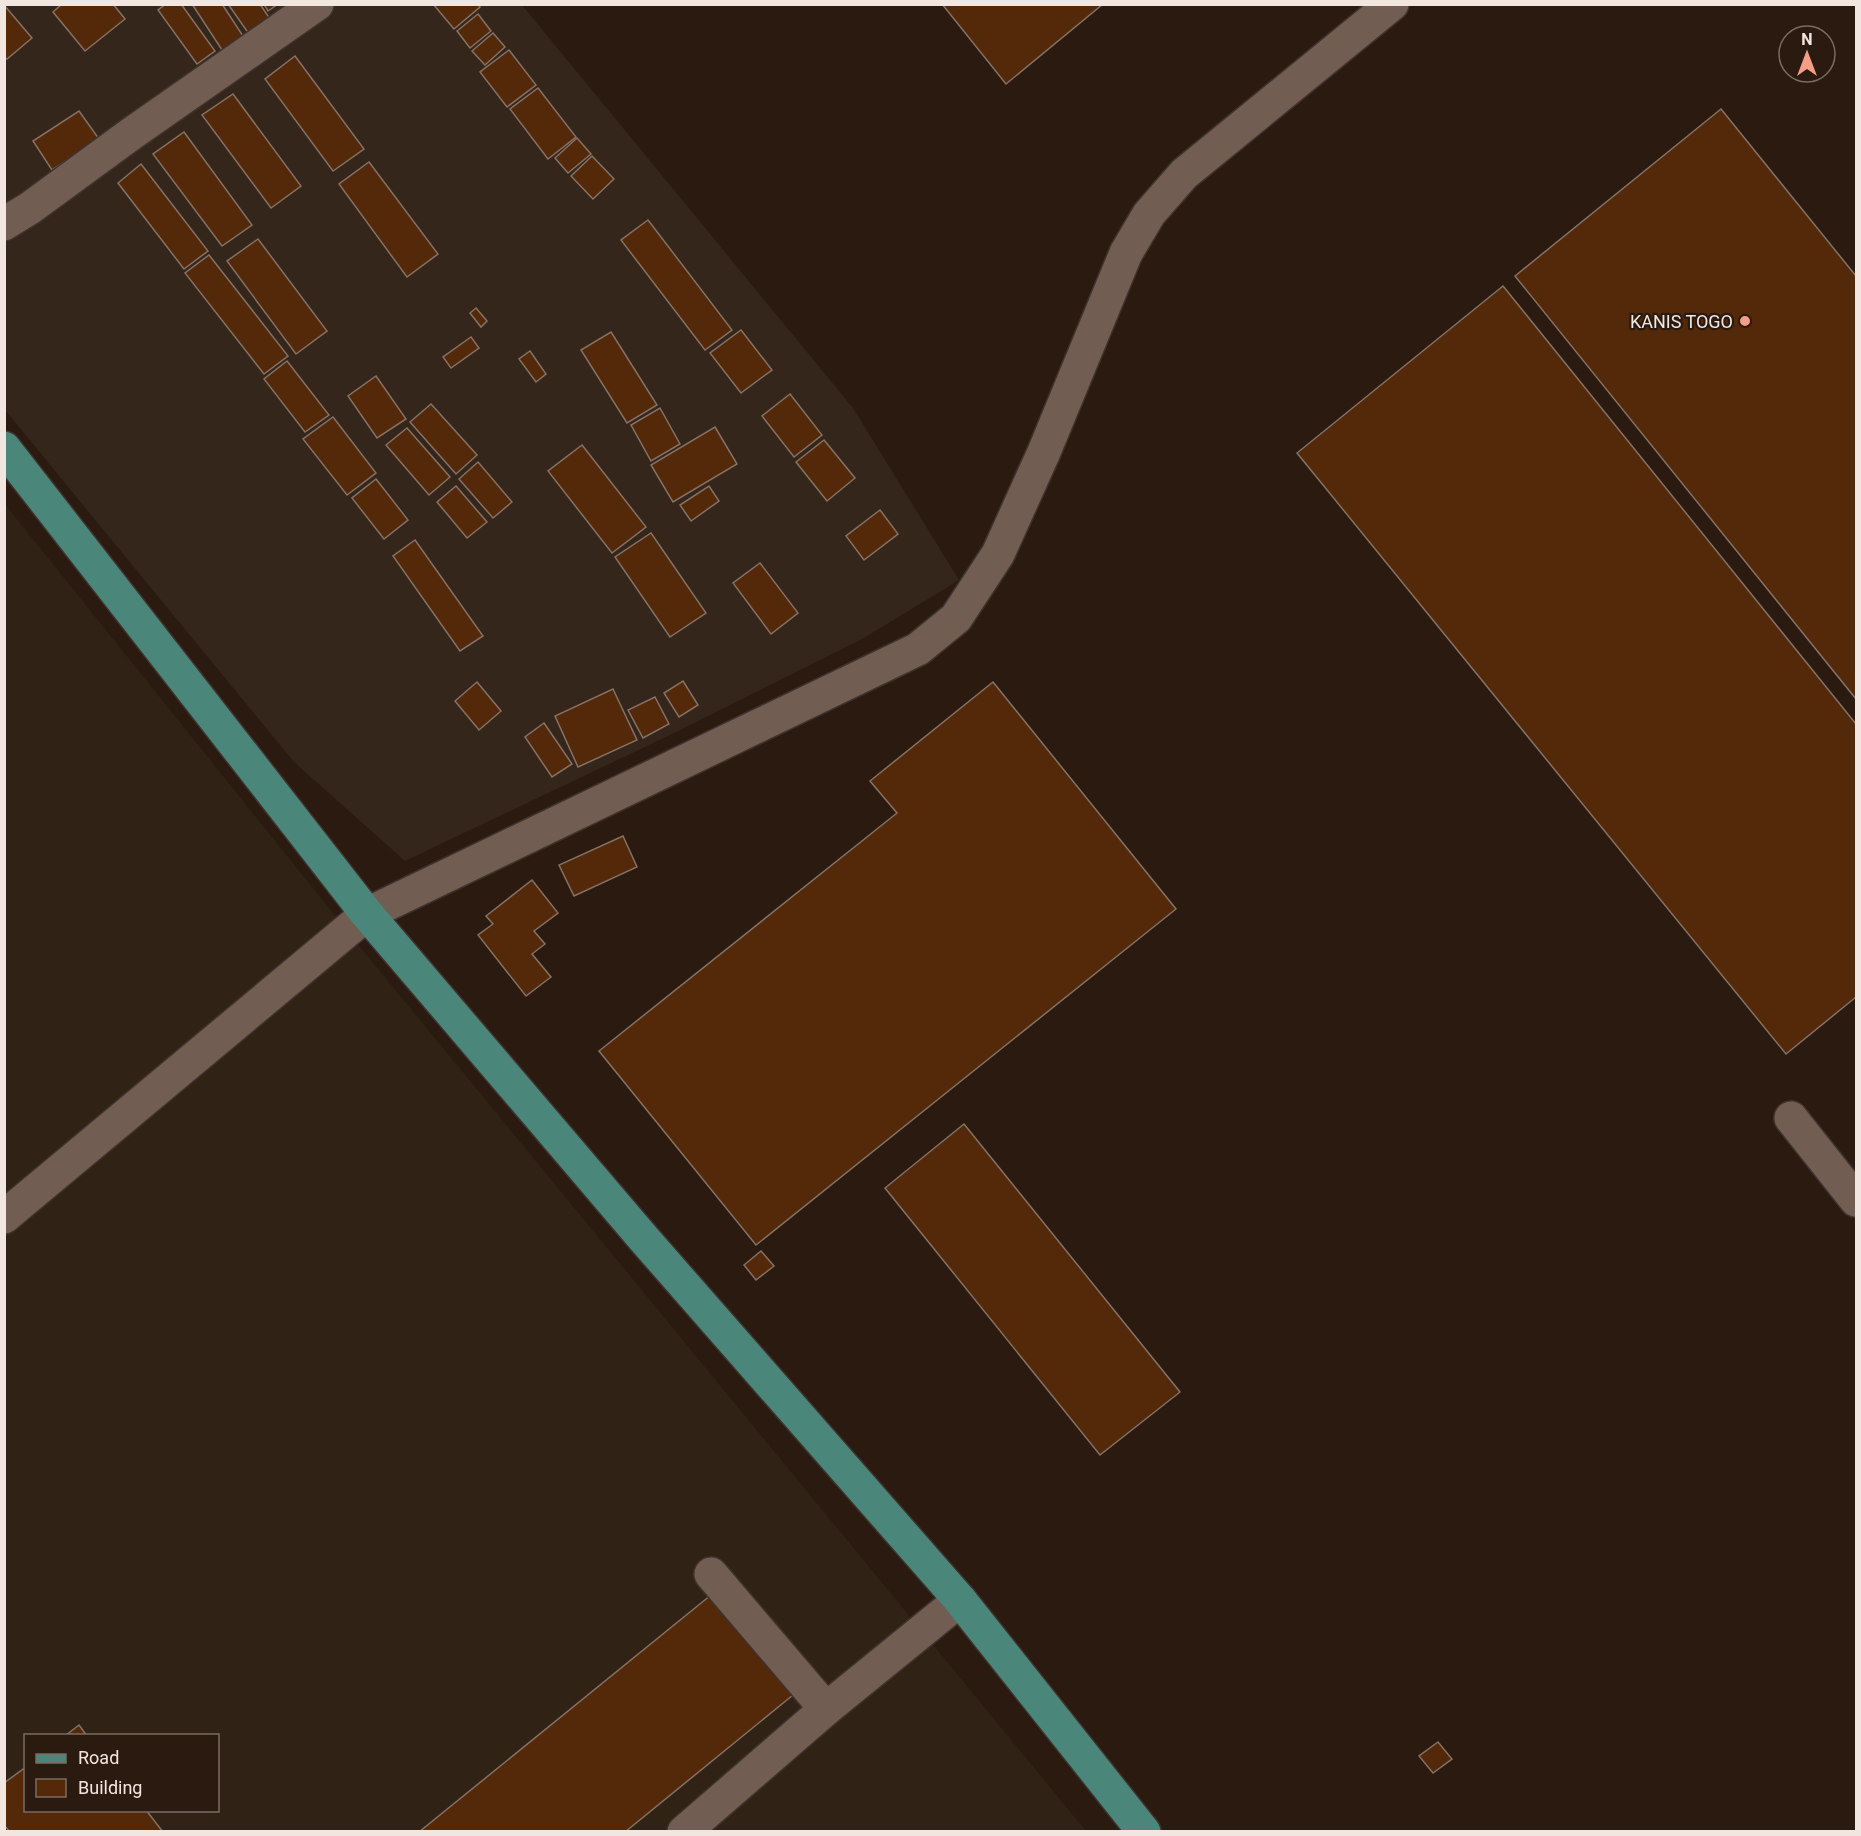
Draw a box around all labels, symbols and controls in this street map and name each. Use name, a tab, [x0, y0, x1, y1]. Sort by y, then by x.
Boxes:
north arrow	[1777, 24, 1837, 84]
text: N	[1801, 30, 1813, 49]
place label: KANIS TOGO	[1630, 311, 1733, 332]
marker: KANIS TOGO	[1738, 314, 1752, 328]
legend	[24, 1734, 219, 1812]
text: Road	[78, 1747, 119, 1768]
text: Building	[78, 1777, 142, 1798]

